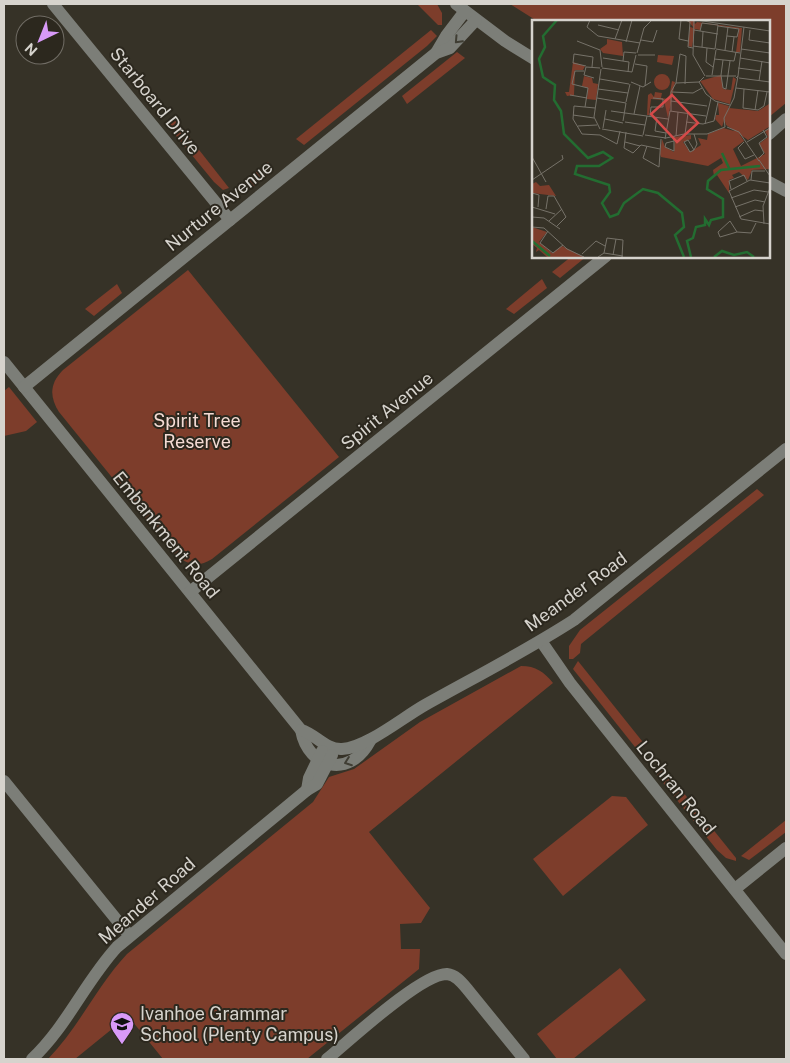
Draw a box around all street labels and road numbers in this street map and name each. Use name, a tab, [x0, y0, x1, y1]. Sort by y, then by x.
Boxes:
street label: Starboard Drive	[106, 43, 205, 158]
street label: Nurture Avenue	[161, 156, 276, 255]
street label: Spirit Avenue	[337, 367, 437, 454]
street label: Embankment Road	[109, 467, 224, 602]
street label: Meander Road	[521, 547, 631, 636]
street label: Lochran Road	[632, 737, 721, 839]
street label: Meander Road	[94, 853, 199, 948]

